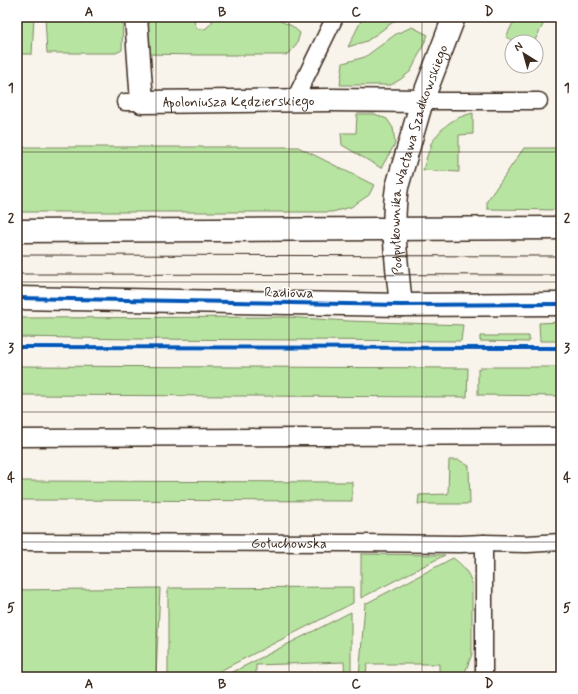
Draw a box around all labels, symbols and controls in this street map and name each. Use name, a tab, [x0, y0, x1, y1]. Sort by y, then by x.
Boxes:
text: A	[85, 4, 93, 21]
text: B	[218, 4, 227, 21]
text: C	[351, 4, 361, 21]
text: D	[485, 4, 494, 21]
north arrow	[504, 34, 544, 74]
text: N	[511, 39, 526, 55]
street label: Podpułkownika Wacława Szadkowskiego	[386, 42, 453, 276]
text: 1	[8, 80, 14, 97]
text: 1	[564, 80, 570, 97]
street label: Apoloniusza Kędzierskiego	[163, 92, 315, 113]
text: 2	[8, 210, 15, 227]
text: 2	[564, 210, 571, 227]
street label: Radiowa	[264, 284, 314, 302]
text: 3	[8, 340, 14, 357]
text: 3	[564, 340, 570, 357]
text: 4	[7, 470, 15, 487]
text: 4	[563, 470, 571, 487]
street label: Gołuchowska	[251, 535, 327, 553]
text: 5	[7, 600, 15, 617]
text: 5	[563, 600, 571, 617]
text: A	[85, 676, 93, 693]
text: B	[218, 676, 227, 693]
text: C	[351, 676, 361, 693]
text: D	[485, 676, 494, 693]

